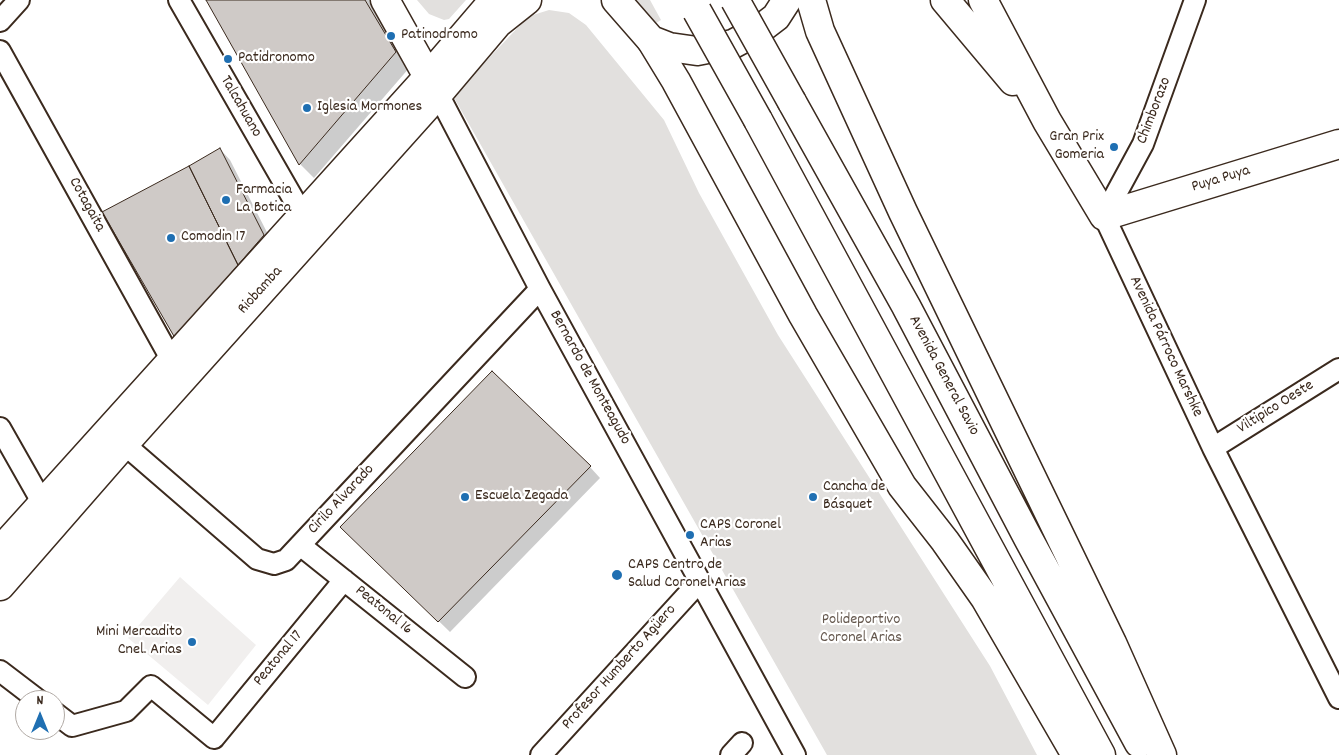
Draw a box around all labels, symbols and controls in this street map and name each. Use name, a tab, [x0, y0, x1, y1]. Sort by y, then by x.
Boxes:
place label: Patinodromo	[401, 26, 478, 46]
marker: Patinodromo	[385, 30, 397, 42]
place label: Patidronomo	[238, 49, 315, 69]
marker: Patidronomo	[222, 53, 234, 65]
street label: Talcahuano	[215, 73, 265, 141]
street label: Chimborazo	[1134, 75, 1176, 147]
place label: Iglesia Mormones	[317, 98, 422, 118]
marker: Iglesia Mormones	[301, 102, 313, 114]
place label: Gran Prix Gomeria	[1049, 128, 1104, 166]
marker: Gran Prix Gomeria	[1108, 141, 1120, 153]
street label: Puya Puya	[1190, 162, 1252, 198]
street label: Cotagaita	[63, 174, 109, 236]
place label: Farmacia La Botica	[236, 181, 292, 219]
marker: Farmacia La Botica	[220, 194, 232, 206]
place label: Comodin 17	[181, 228, 245, 248]
marker: Comodin 17	[165, 232, 177, 244]
street label: Riobamba	[235, 263, 287, 319]
street label: Avenida Párroco Marshke	[1124, 273, 1206, 421]
street label: Bernardo de Monteagudo	[544, 307, 634, 449]
street label: Avenida General Savio	[903, 313, 983, 439]
street label: Viltipico Oeste	[1234, 377, 1318, 439]
street label: Cirilo Alvarado	[305, 461, 379, 539]
place label: Cancha de Básquet	[823, 478, 885, 516]
place label: Escuela Zegada	[475, 487, 568, 507]
marker: Escuela Zegada	[459, 491, 471, 503]
marker: Cancha de Básquet	[807, 491, 819, 503]
place label: CAPS Coronel Arias	[700, 516, 781, 554]
marker: CAPS Coronel Arias	[684, 529, 696, 541]
place label: CAPS Centro de Salud Coronel Arias	[628, 556, 746, 594]
marker: CAPS Centro de Salud Coronel Arias	[610, 568, 624, 582]
street label: Peatonal 16	[350, 582, 416, 640]
street label: Profesor Humberto Agüero	[559, 601, 681, 735]
park label: Polideportivo Coronel Arias	[820, 611, 902, 649]
place label: Mini Mercadito Cnel. Arias	[96, 623, 182, 661]
street label: Peatonal 17	[250, 627, 308, 691]
marker: Mini Mercadito Cnel. Arias	[186, 636, 198, 648]
north arrow	[15, 690, 65, 740]
text: N	[37, 691, 43, 711]

